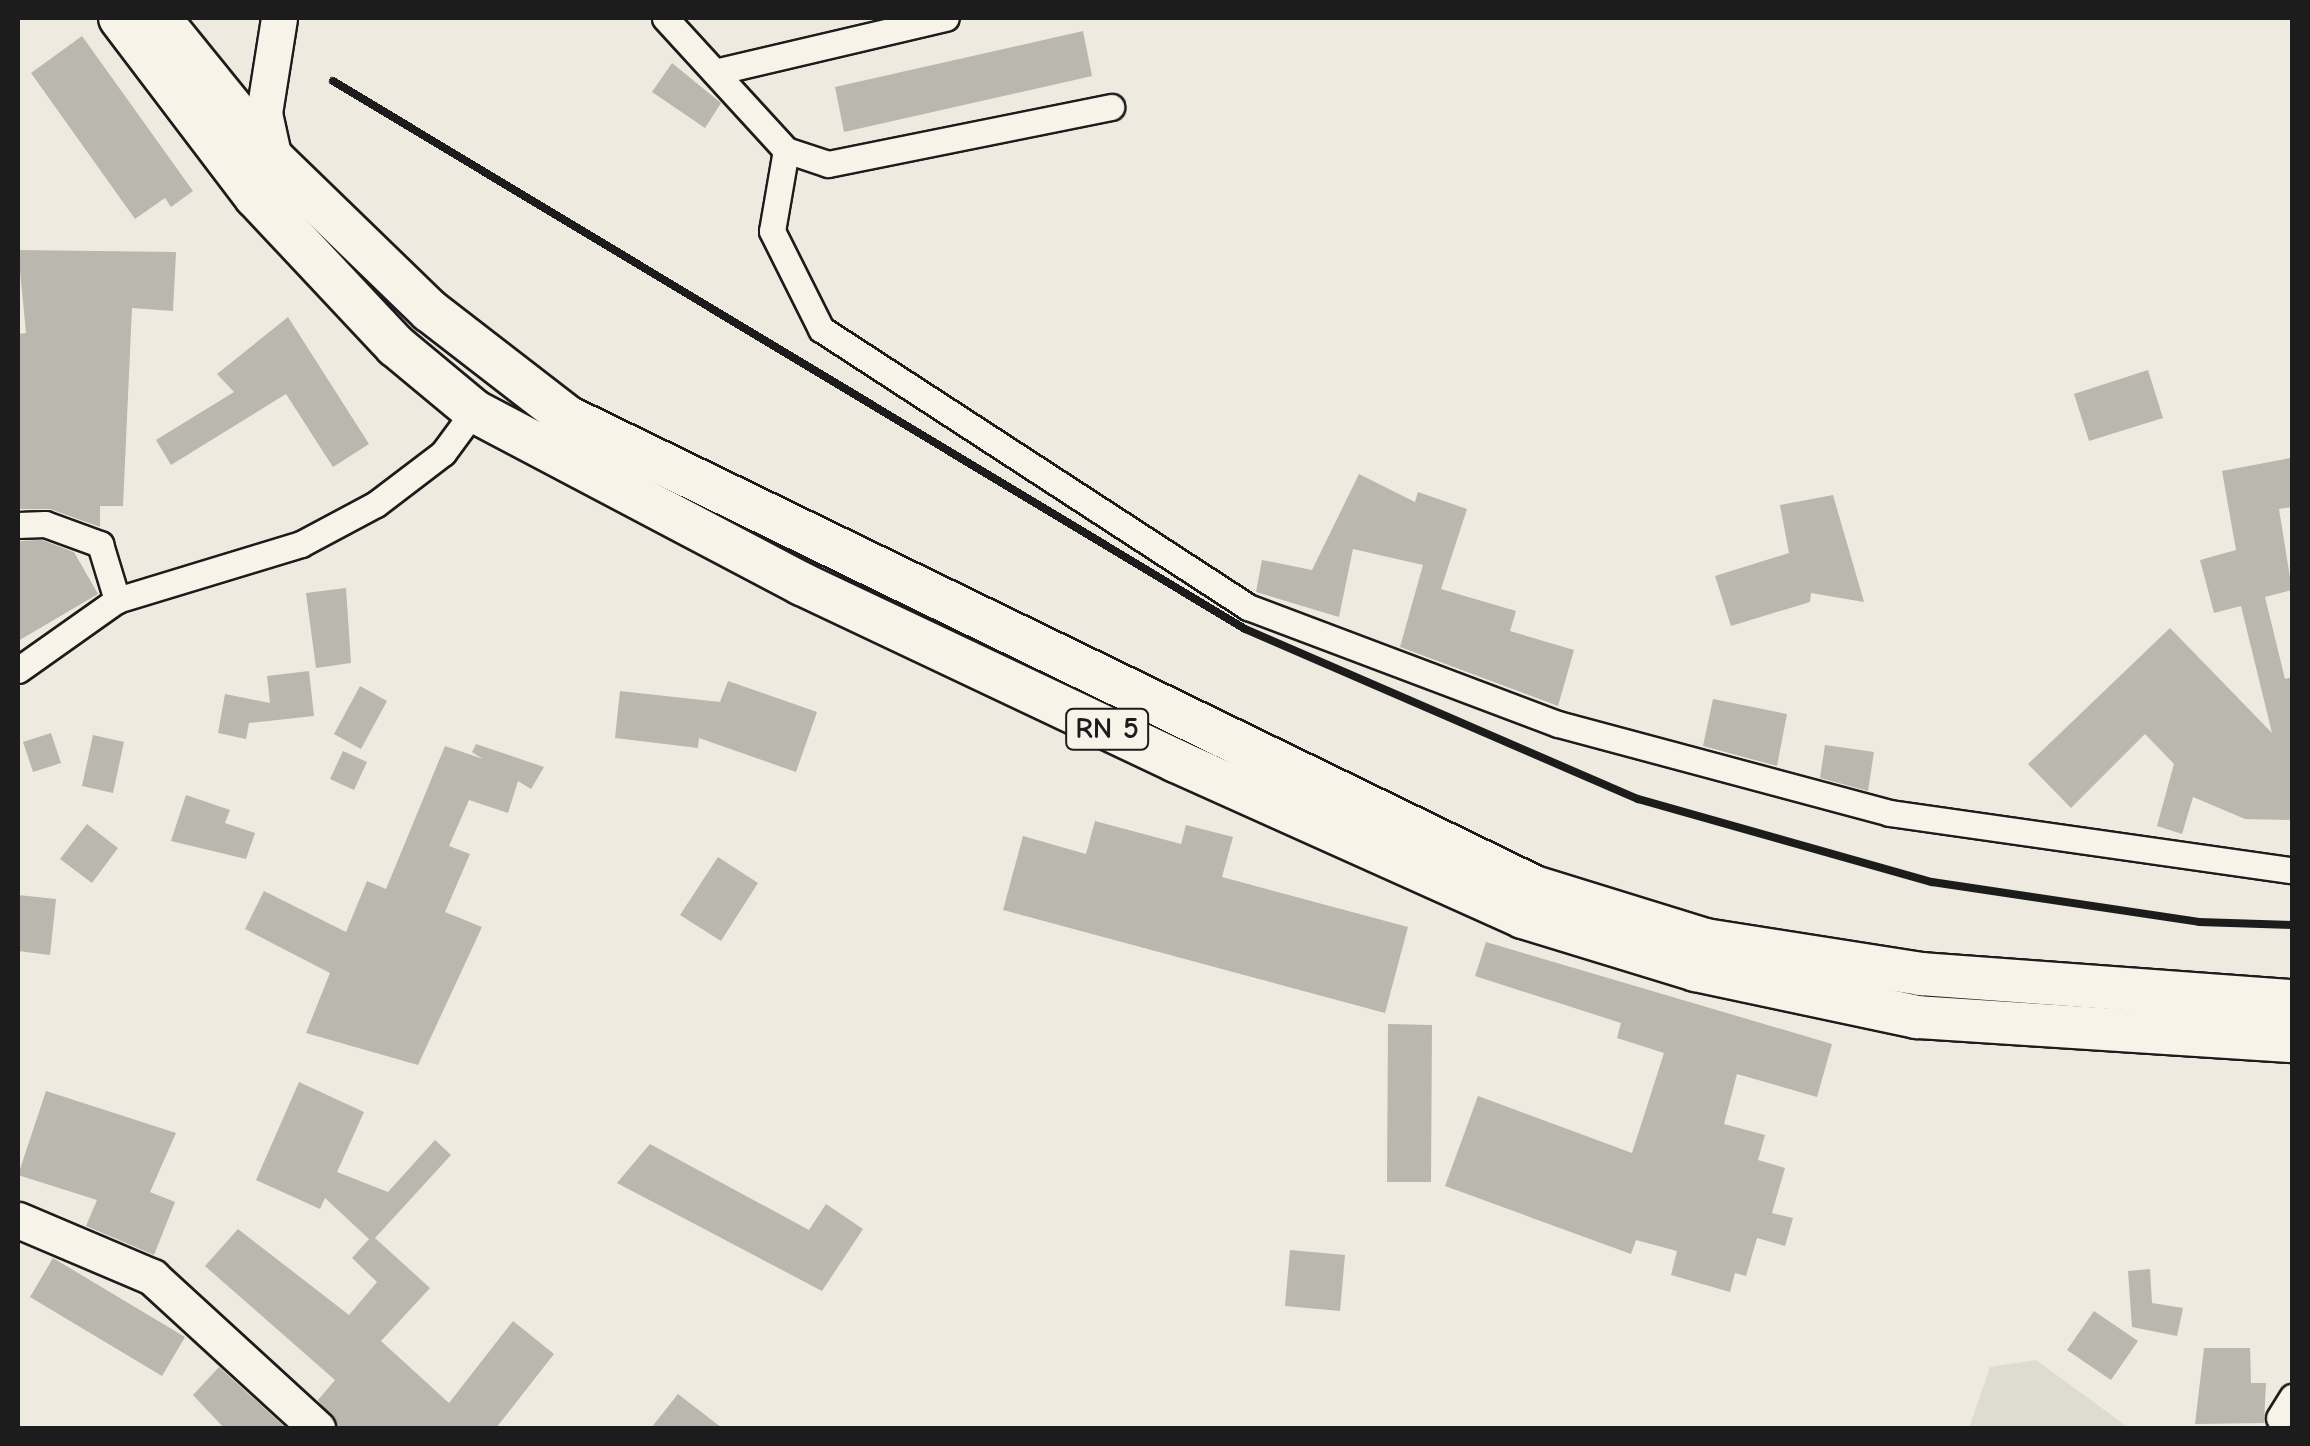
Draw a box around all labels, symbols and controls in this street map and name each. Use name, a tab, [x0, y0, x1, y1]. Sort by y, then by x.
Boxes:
road number: RN 5	[1064, 704, 1150, 754]

